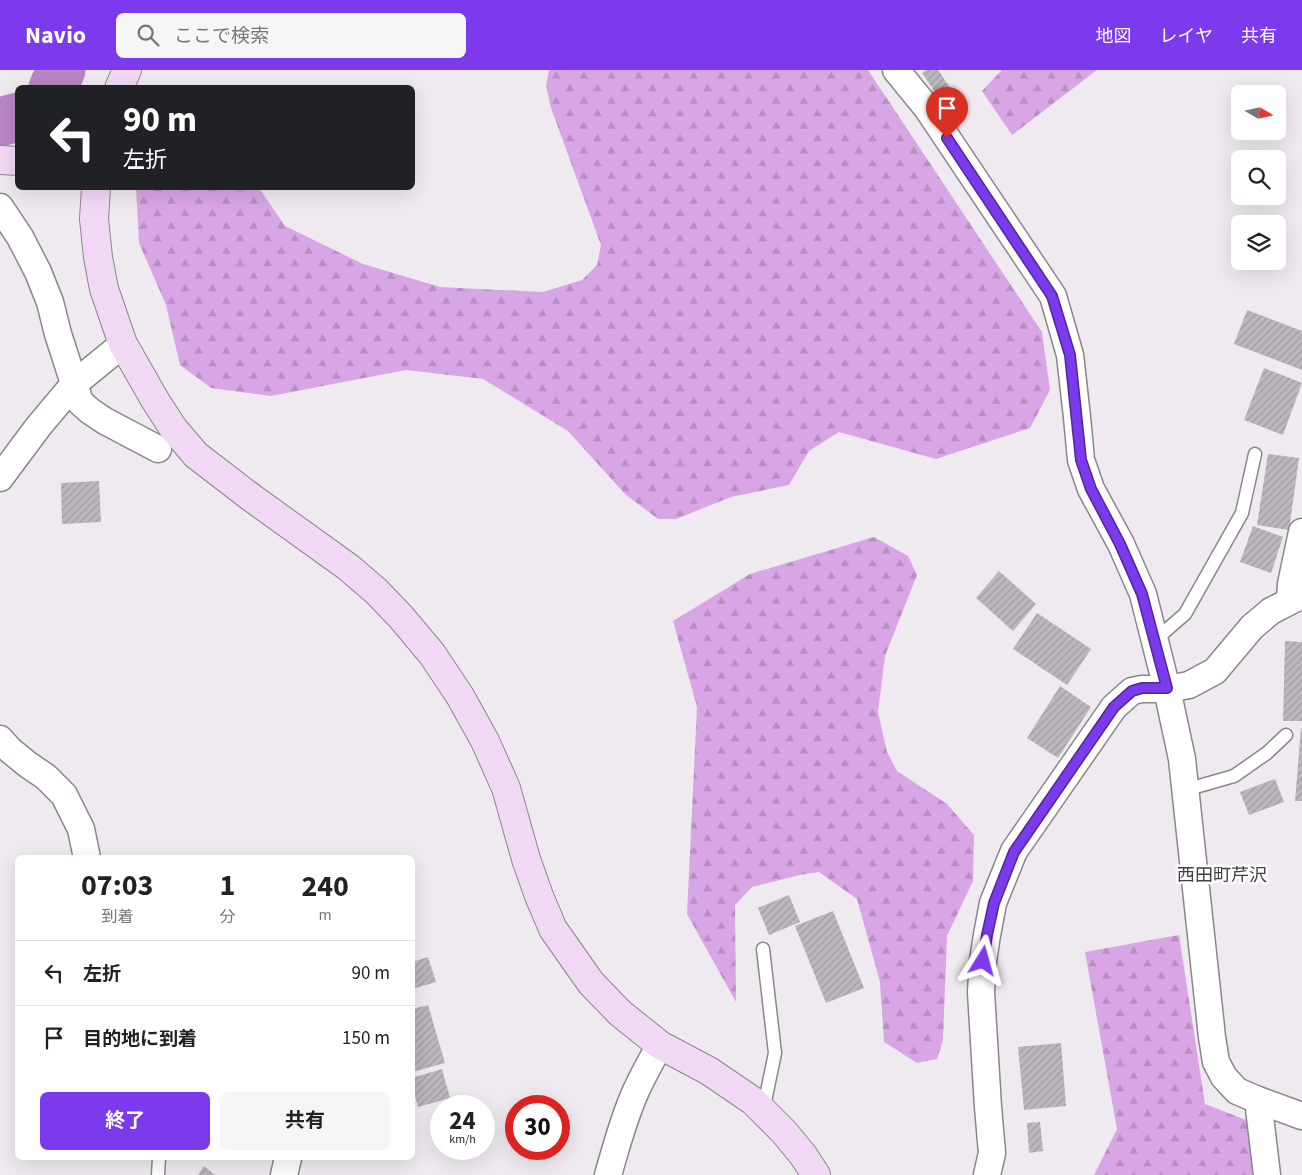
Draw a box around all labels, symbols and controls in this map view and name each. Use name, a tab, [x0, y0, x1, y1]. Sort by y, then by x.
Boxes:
search box	[116, 13, 466, 58]
text: Navio	[25, 18, 86, 53]
icon: search	[134, 21, 162, 49]
text: ここで検索	[174, 23, 269, 50]
text: 地図	[1096, 24, 1132, 49]
text: レイヤ	[1160, 24, 1213, 49]
text: 共有	[1241, 24, 1277, 49]
north arrow	[1231, 85, 1286, 140]
map controls	[1231, 85, 1286, 270]
pin	[926, 87, 968, 138]
icon: arrive	[933, 94, 961, 122]
text: 90 m	[123, 95, 197, 145]
icon: left	[40, 105, 105, 170]
text: 左折	[123, 144, 167, 176]
button: search	[1231, 150, 1286, 205]
button: layers	[1231, 215, 1286, 270]
district label: 西田町芹沢	[1177, 863, 1267, 888]
text: 07:03	[81, 864, 153, 907]
text: 1	[219, 864, 235, 907]
text: 240	[301, 865, 349, 908]
text: m	[319, 904, 332, 926]
text: 到着	[101, 906, 133, 928]
text: 分	[219, 906, 235, 928]
position arrow	[956, 934, 1008, 986]
icon: left	[40, 959, 68, 987]
text: 90 m	[352, 960, 390, 987]
text: 左折	[83, 961, 121, 988]
icon: arrive	[40, 1024, 68, 1052]
text: 150 m	[342, 1025, 390, 1052]
text: 目的地に到着	[83, 1026, 197, 1053]
button: 終了	[40, 1092, 210, 1150]
button: 共有	[220, 1092, 390, 1150]
speed limit sign: 30	[505, 1095, 570, 1160]
text: 24	[449, 1103, 476, 1139]
text: km/h	[449, 1131, 476, 1148]

